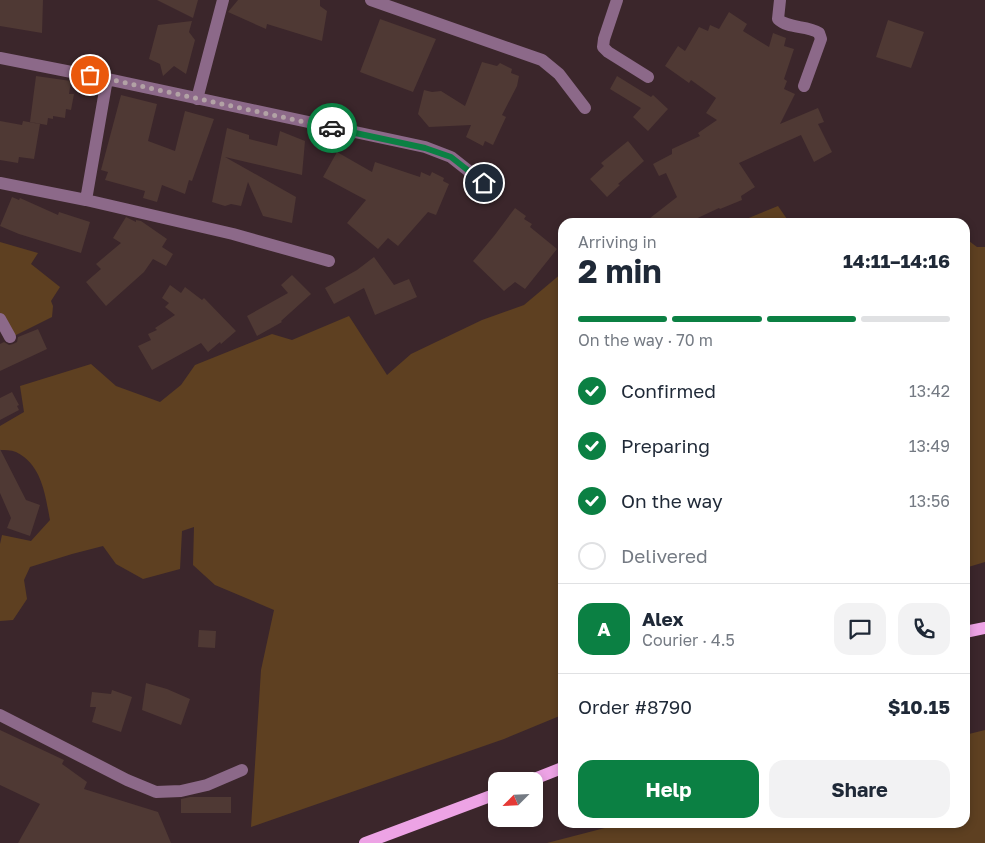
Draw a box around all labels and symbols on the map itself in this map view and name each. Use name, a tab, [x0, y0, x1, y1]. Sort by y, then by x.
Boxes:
pin	[69, 54, 111, 96]
courier	[307, 103, 357, 153]
pin	[463, 162, 505, 204]
north arrow	[488, 772, 542, 828]

